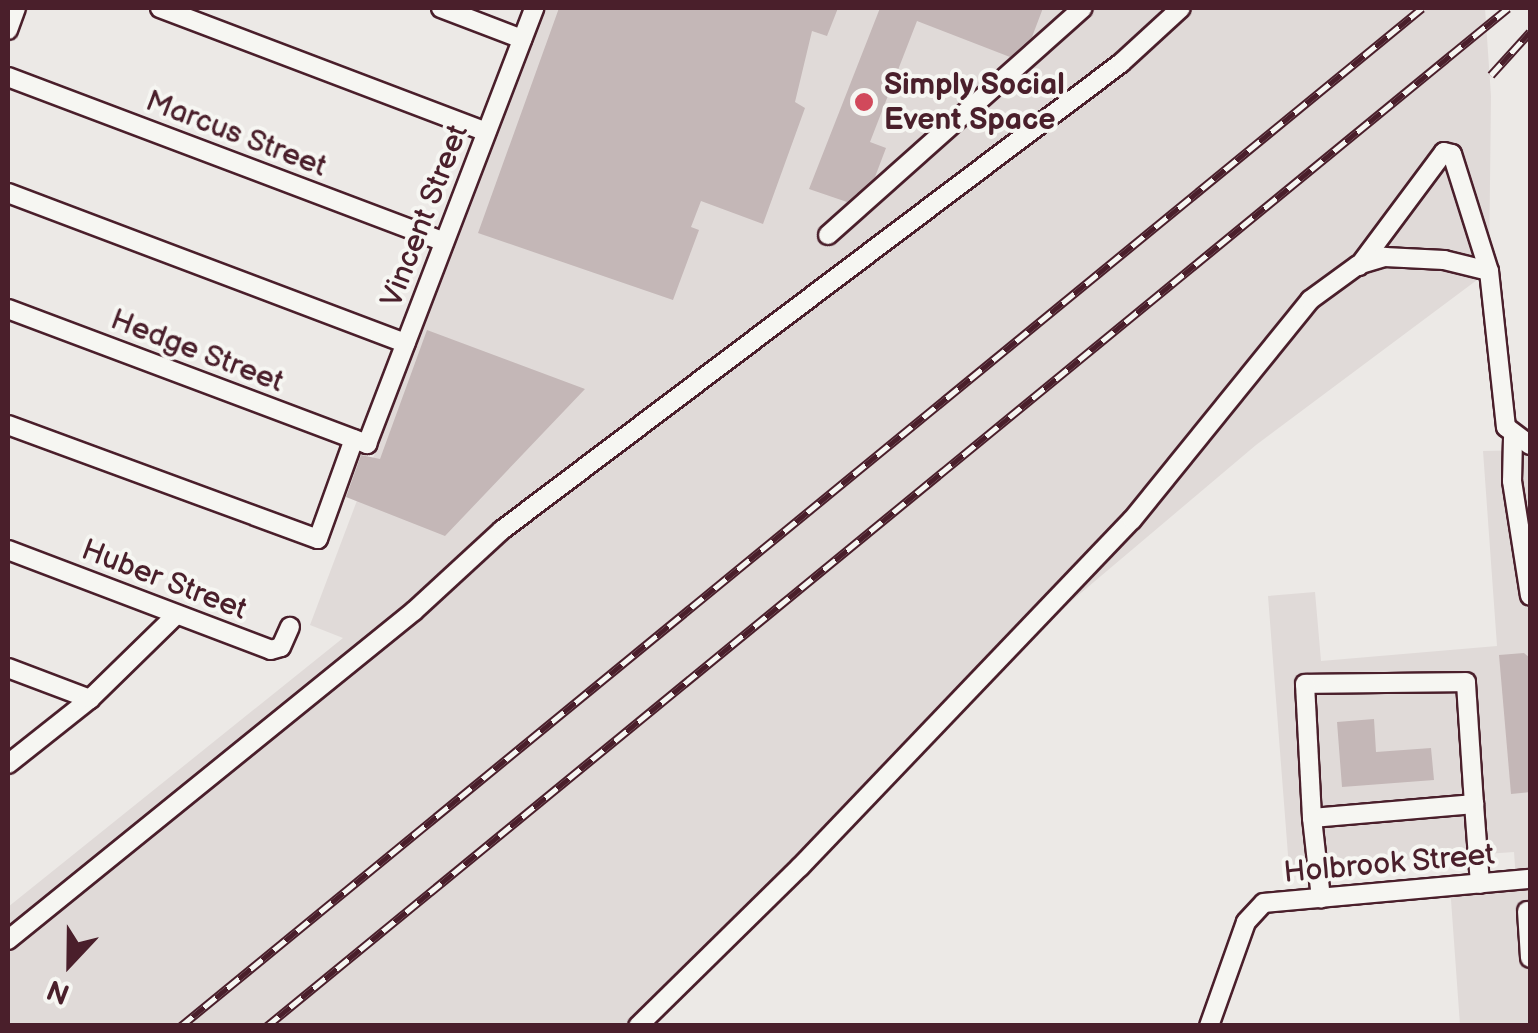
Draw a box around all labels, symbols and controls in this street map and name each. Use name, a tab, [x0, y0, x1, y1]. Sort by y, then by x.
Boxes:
place label: Simply Social Event Space	[884, 67, 1066, 138]
street label: Marcus Street	[140, 83, 332, 185]
marker: Simply Social Event Space	[853, 91, 875, 113]
street label: Vincent Street	[374, 120, 476, 312]
street label: Hedge Street	[105, 301, 289, 401]
street label: Huber Street	[76, 532, 252, 628]
street label: Holbrook Street	[1282, 837, 1496, 891]
north arrow	[20, 913, 120, 1013]
text: N	[43, 972, 75, 1011]

